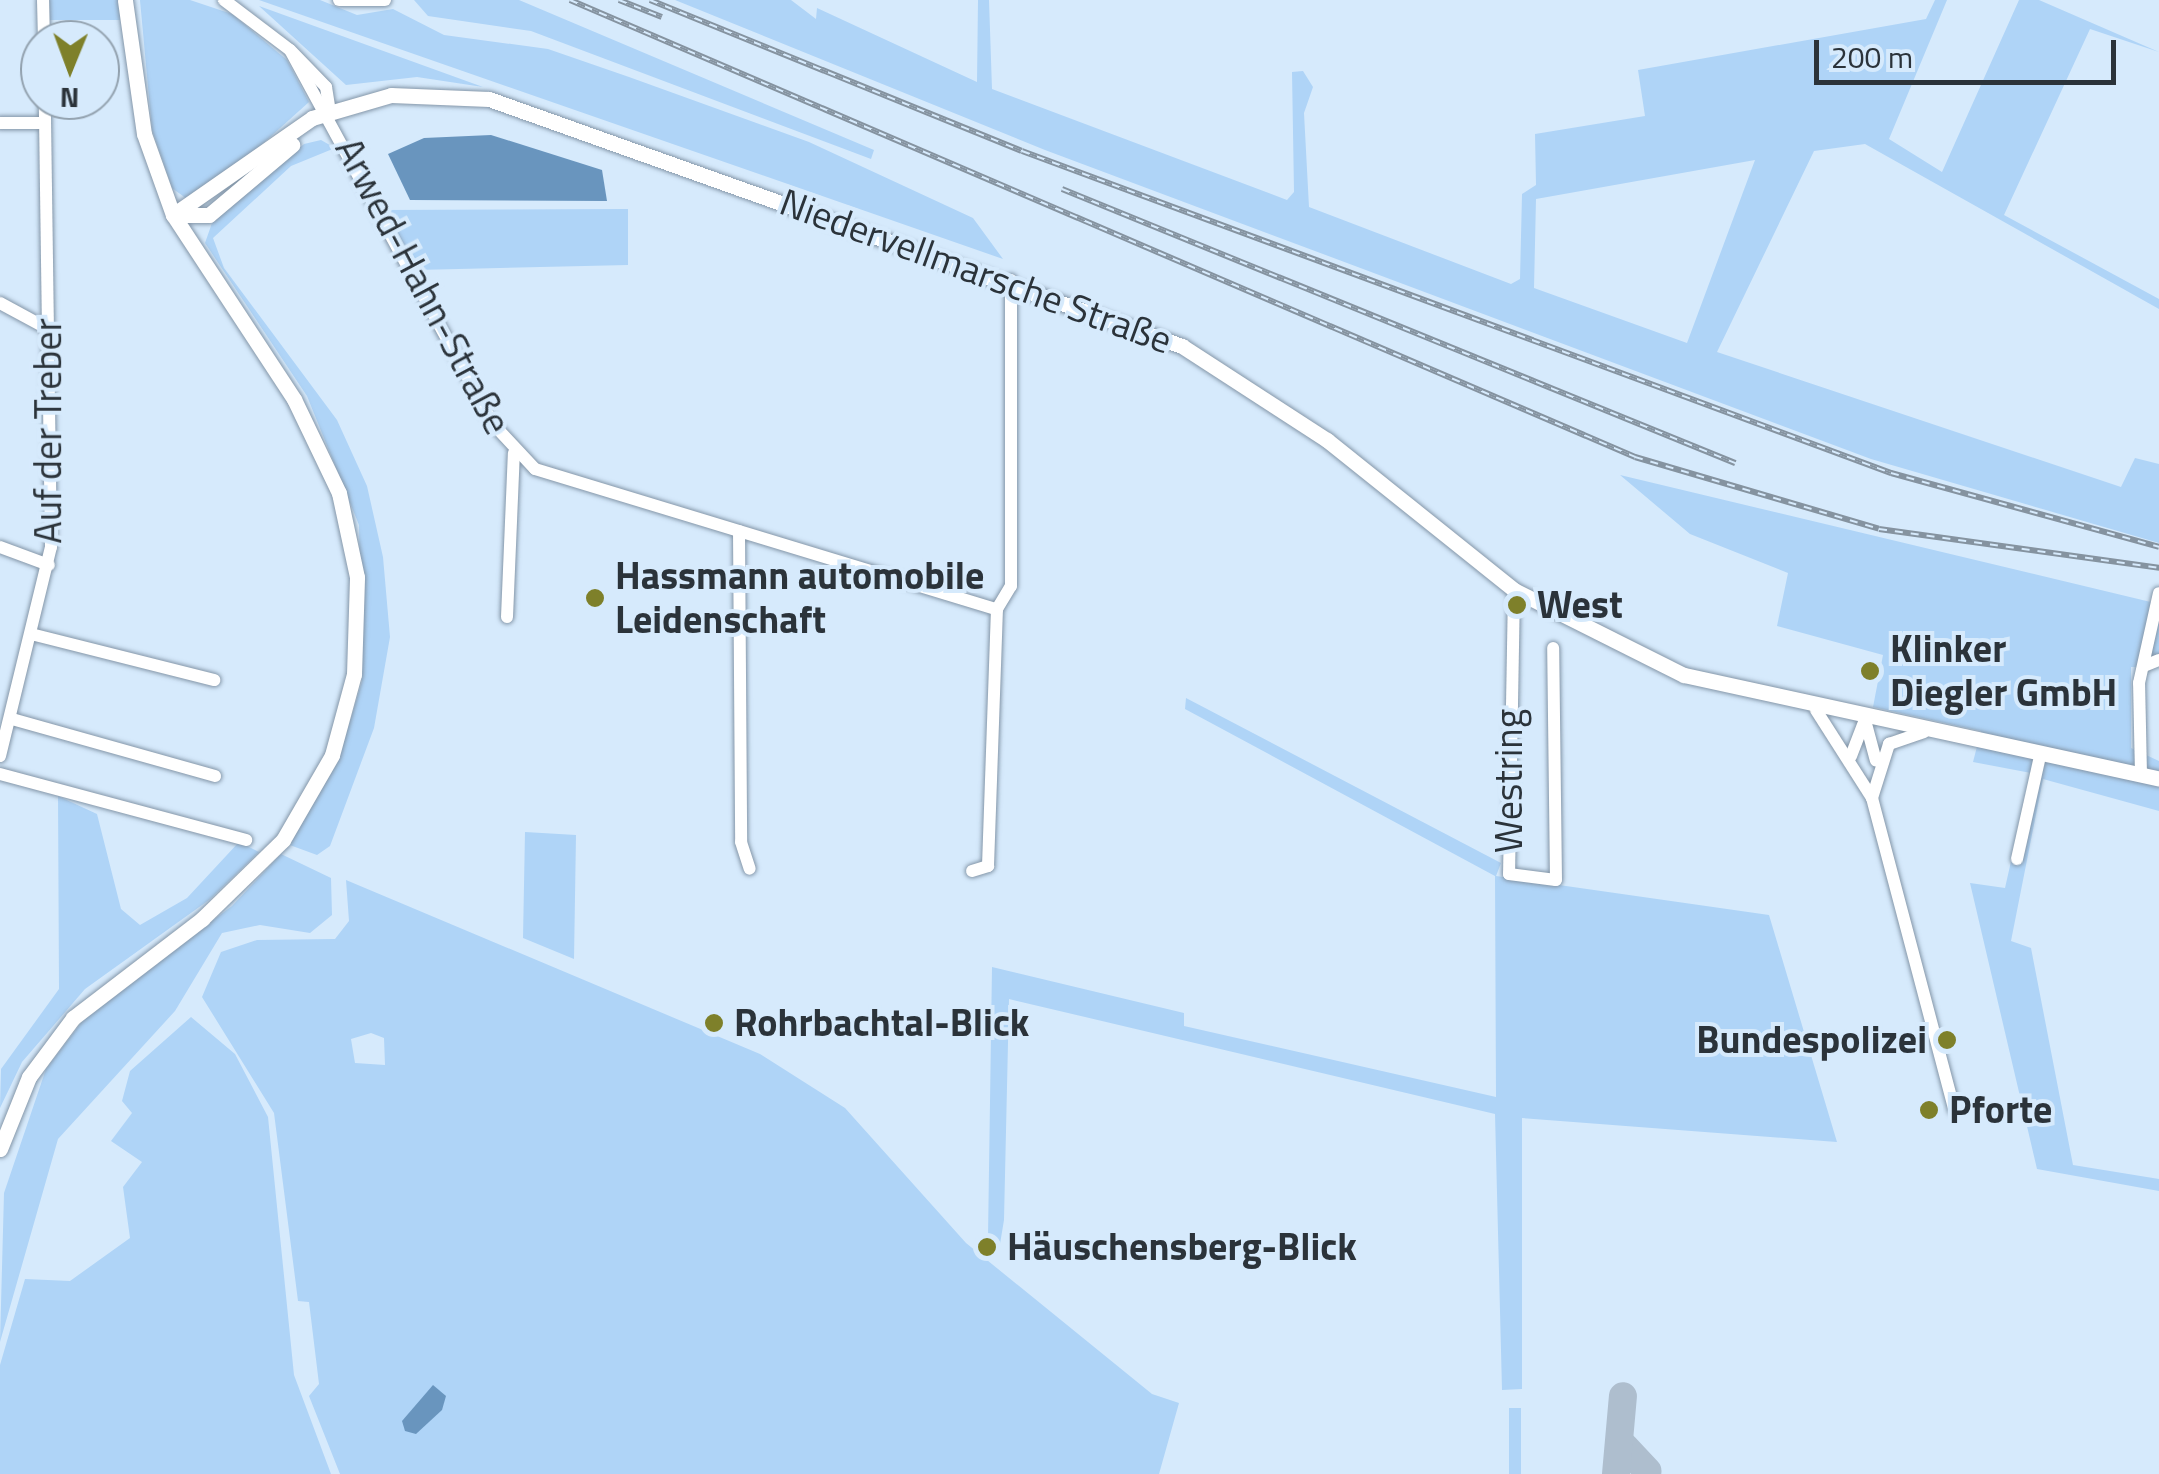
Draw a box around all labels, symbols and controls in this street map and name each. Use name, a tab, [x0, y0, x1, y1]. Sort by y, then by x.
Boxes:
north arrow	[20, 20, 120, 120]
scale bar	[1819, 20, 2122, 82]
text: 200 m	[1831, 34, 1913, 80]
text: N	[59, 77, 80, 120]
street label: Arwed-Hahn-Straße	[326, 130, 520, 442]
street label: Niedervellmarsche Straße	[774, 179, 1178, 363]
street label: Auf der Treber	[25, 318, 71, 544]
place label: Hassmann automobile Leidenschaft	[615, 553, 984, 642]
place label: West	[1537, 582, 1623, 628]
marker: Hassmann automobile Leidenschaft	[584, 587, 606, 609]
marker: West	[1506, 594, 1528, 616]
place label: Klinker Diegler GmbH	[1890, 626, 2117, 716]
marker: Klinker Diegler GmbH	[1859, 660, 1881, 682]
street label: Westring	[1486, 709, 1532, 853]
place label: Rohrbachtal-Blick	[734, 1000, 1029, 1046]
marker: Rohrbachtal-Blick	[703, 1012, 725, 1034]
place label: Bundespolizei	[1696, 1017, 1927, 1063]
marker: Bundespolizei	[1936, 1029, 1958, 1051]
place label: Pforte	[1949, 1087, 2052, 1133]
marker: Pforte	[1918, 1099, 1940, 1121]
place label: Häuschensberg-Blick	[1007, 1224, 1357, 1270]
marker: Häuschensberg-Blick	[976, 1236, 998, 1258]

